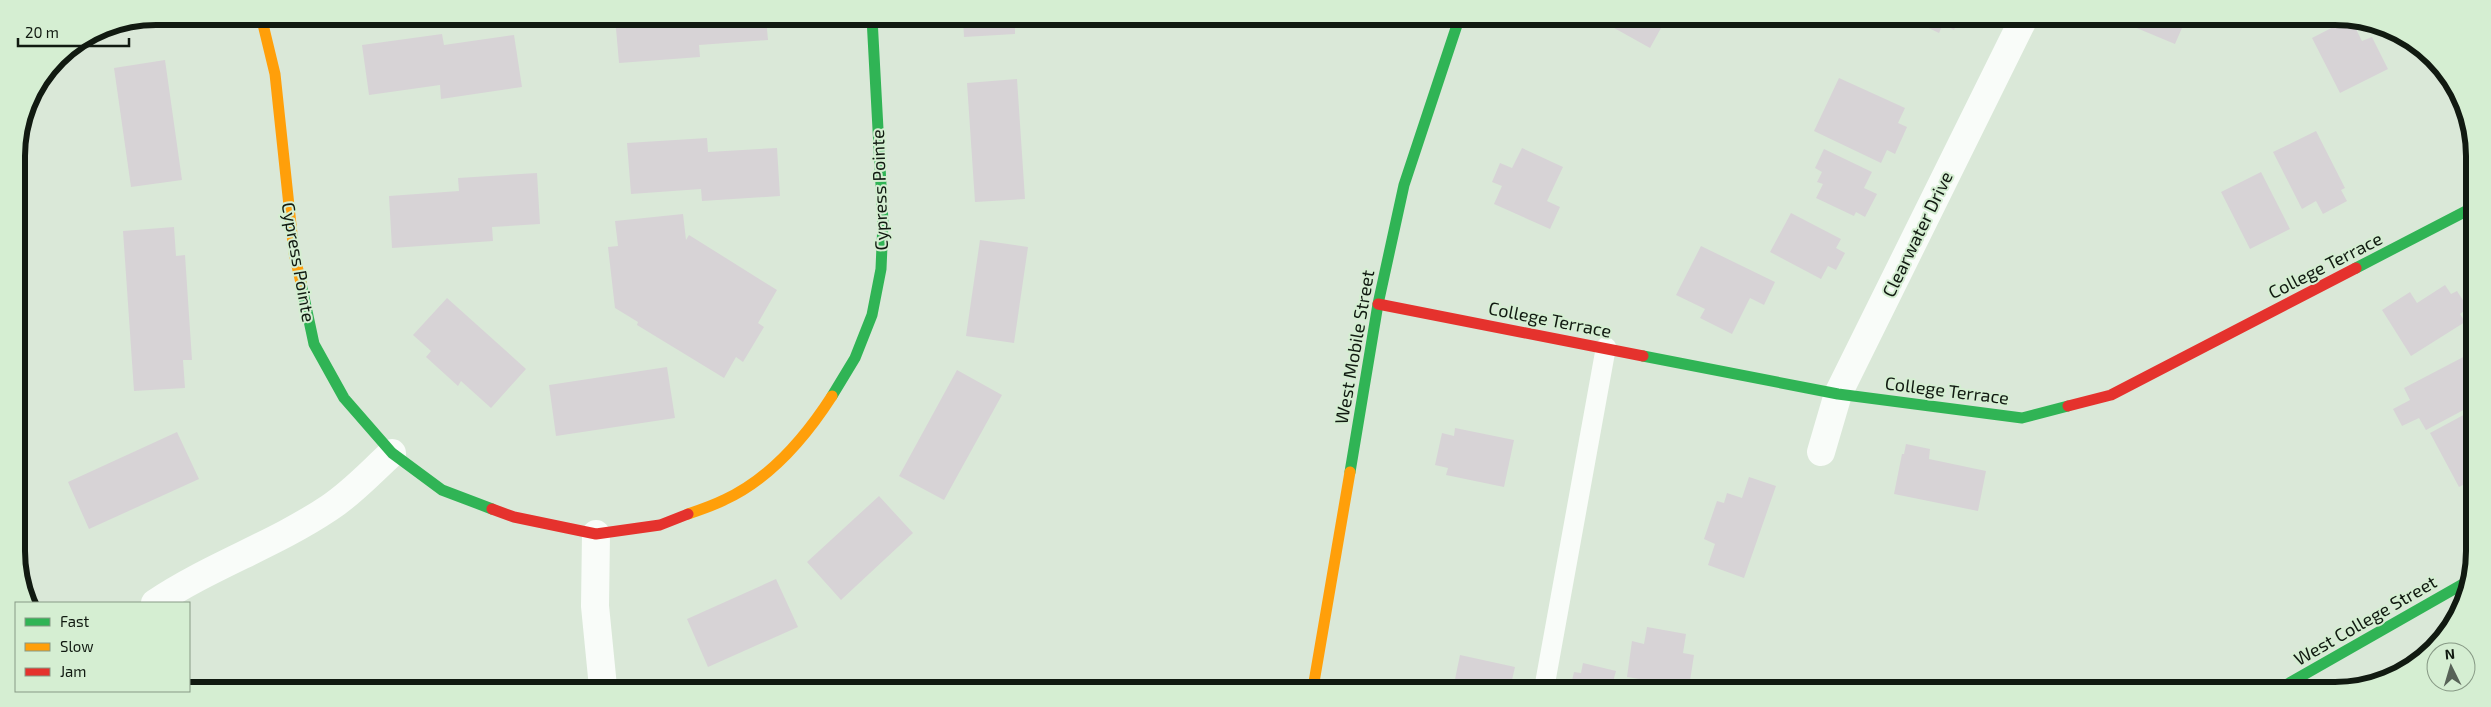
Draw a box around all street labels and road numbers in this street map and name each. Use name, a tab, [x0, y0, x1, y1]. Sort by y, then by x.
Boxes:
street label: Cypress Pointe	[866, 129, 892, 251]
street label: Clearwater Drive	[1877, 168, 1957, 300]
street label: Cypress Pointe	[278, 200, 320, 324]
street label: College Terrace	[2264, 227, 2386, 303]
street label: West Mobile Street	[1330, 268, 1378, 426]
street label: College Terrace	[1487, 296, 1613, 342]
street label: College Terrace	[1884, 371, 2010, 409]
street label: West College Street	[2290, 570, 2440, 670]

